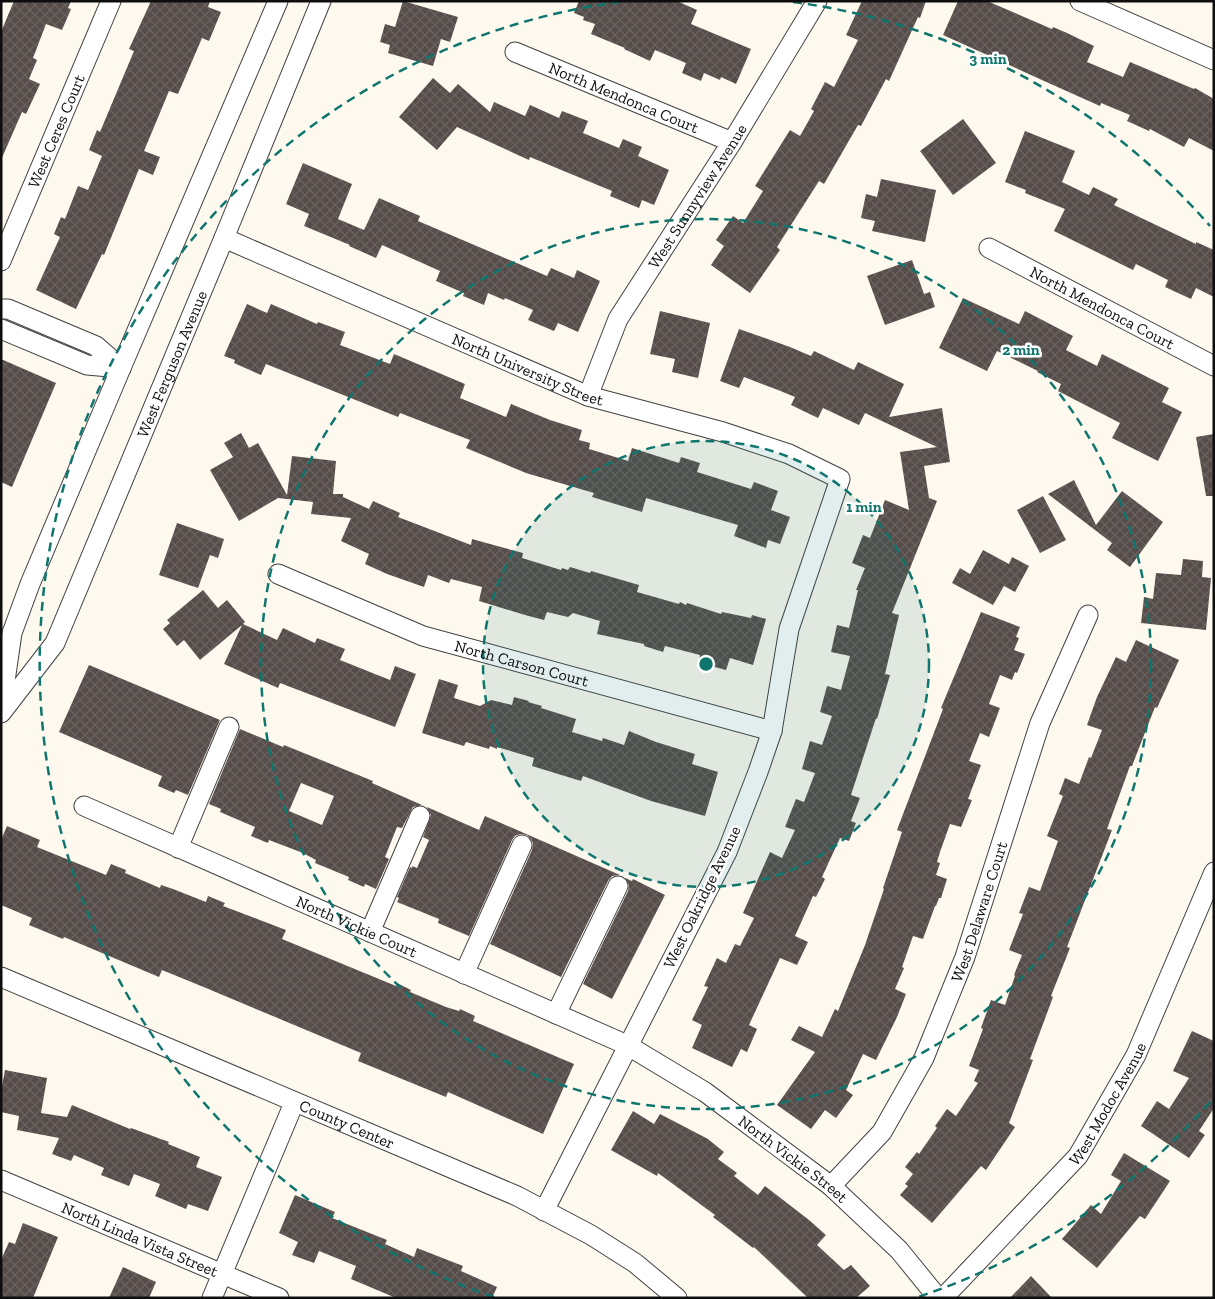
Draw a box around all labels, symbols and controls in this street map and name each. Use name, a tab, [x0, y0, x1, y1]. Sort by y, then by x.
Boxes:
text: 3 min	[969, 50, 1007, 68]
street label: North Mendonca Court	[546, 58, 702, 137]
street label: West Ceres Court	[24, 72, 88, 191]
street label: West Sunnyview Avenue	[644, 120, 750, 272]
street label: North Mendonca Court	[1027, 262, 1178, 353]
street label: West Ferguson Avenue	[132, 288, 211, 440]
street label: North University Street	[449, 329, 605, 409]
text: 2 min	[1002, 341, 1040, 359]
text: 1 min	[846, 498, 882, 516]
street label: North Carson Court	[453, 636, 591, 690]
centre of rings	[697, 655, 715, 673]
street label: West Oakridge Avenue	[659, 823, 745, 971]
street label: West Delaware Court	[946, 839, 1011, 985]
street label: North Vickie Court	[293, 891, 420, 961]
street label: West Modoc Avenue	[1065, 1039, 1150, 1169]
street label: County Center	[297, 1095, 398, 1153]
street label: North Vickie Street	[735, 1111, 852, 1206]
street label: North Linda Vista Street	[59, 1197, 221, 1281]

